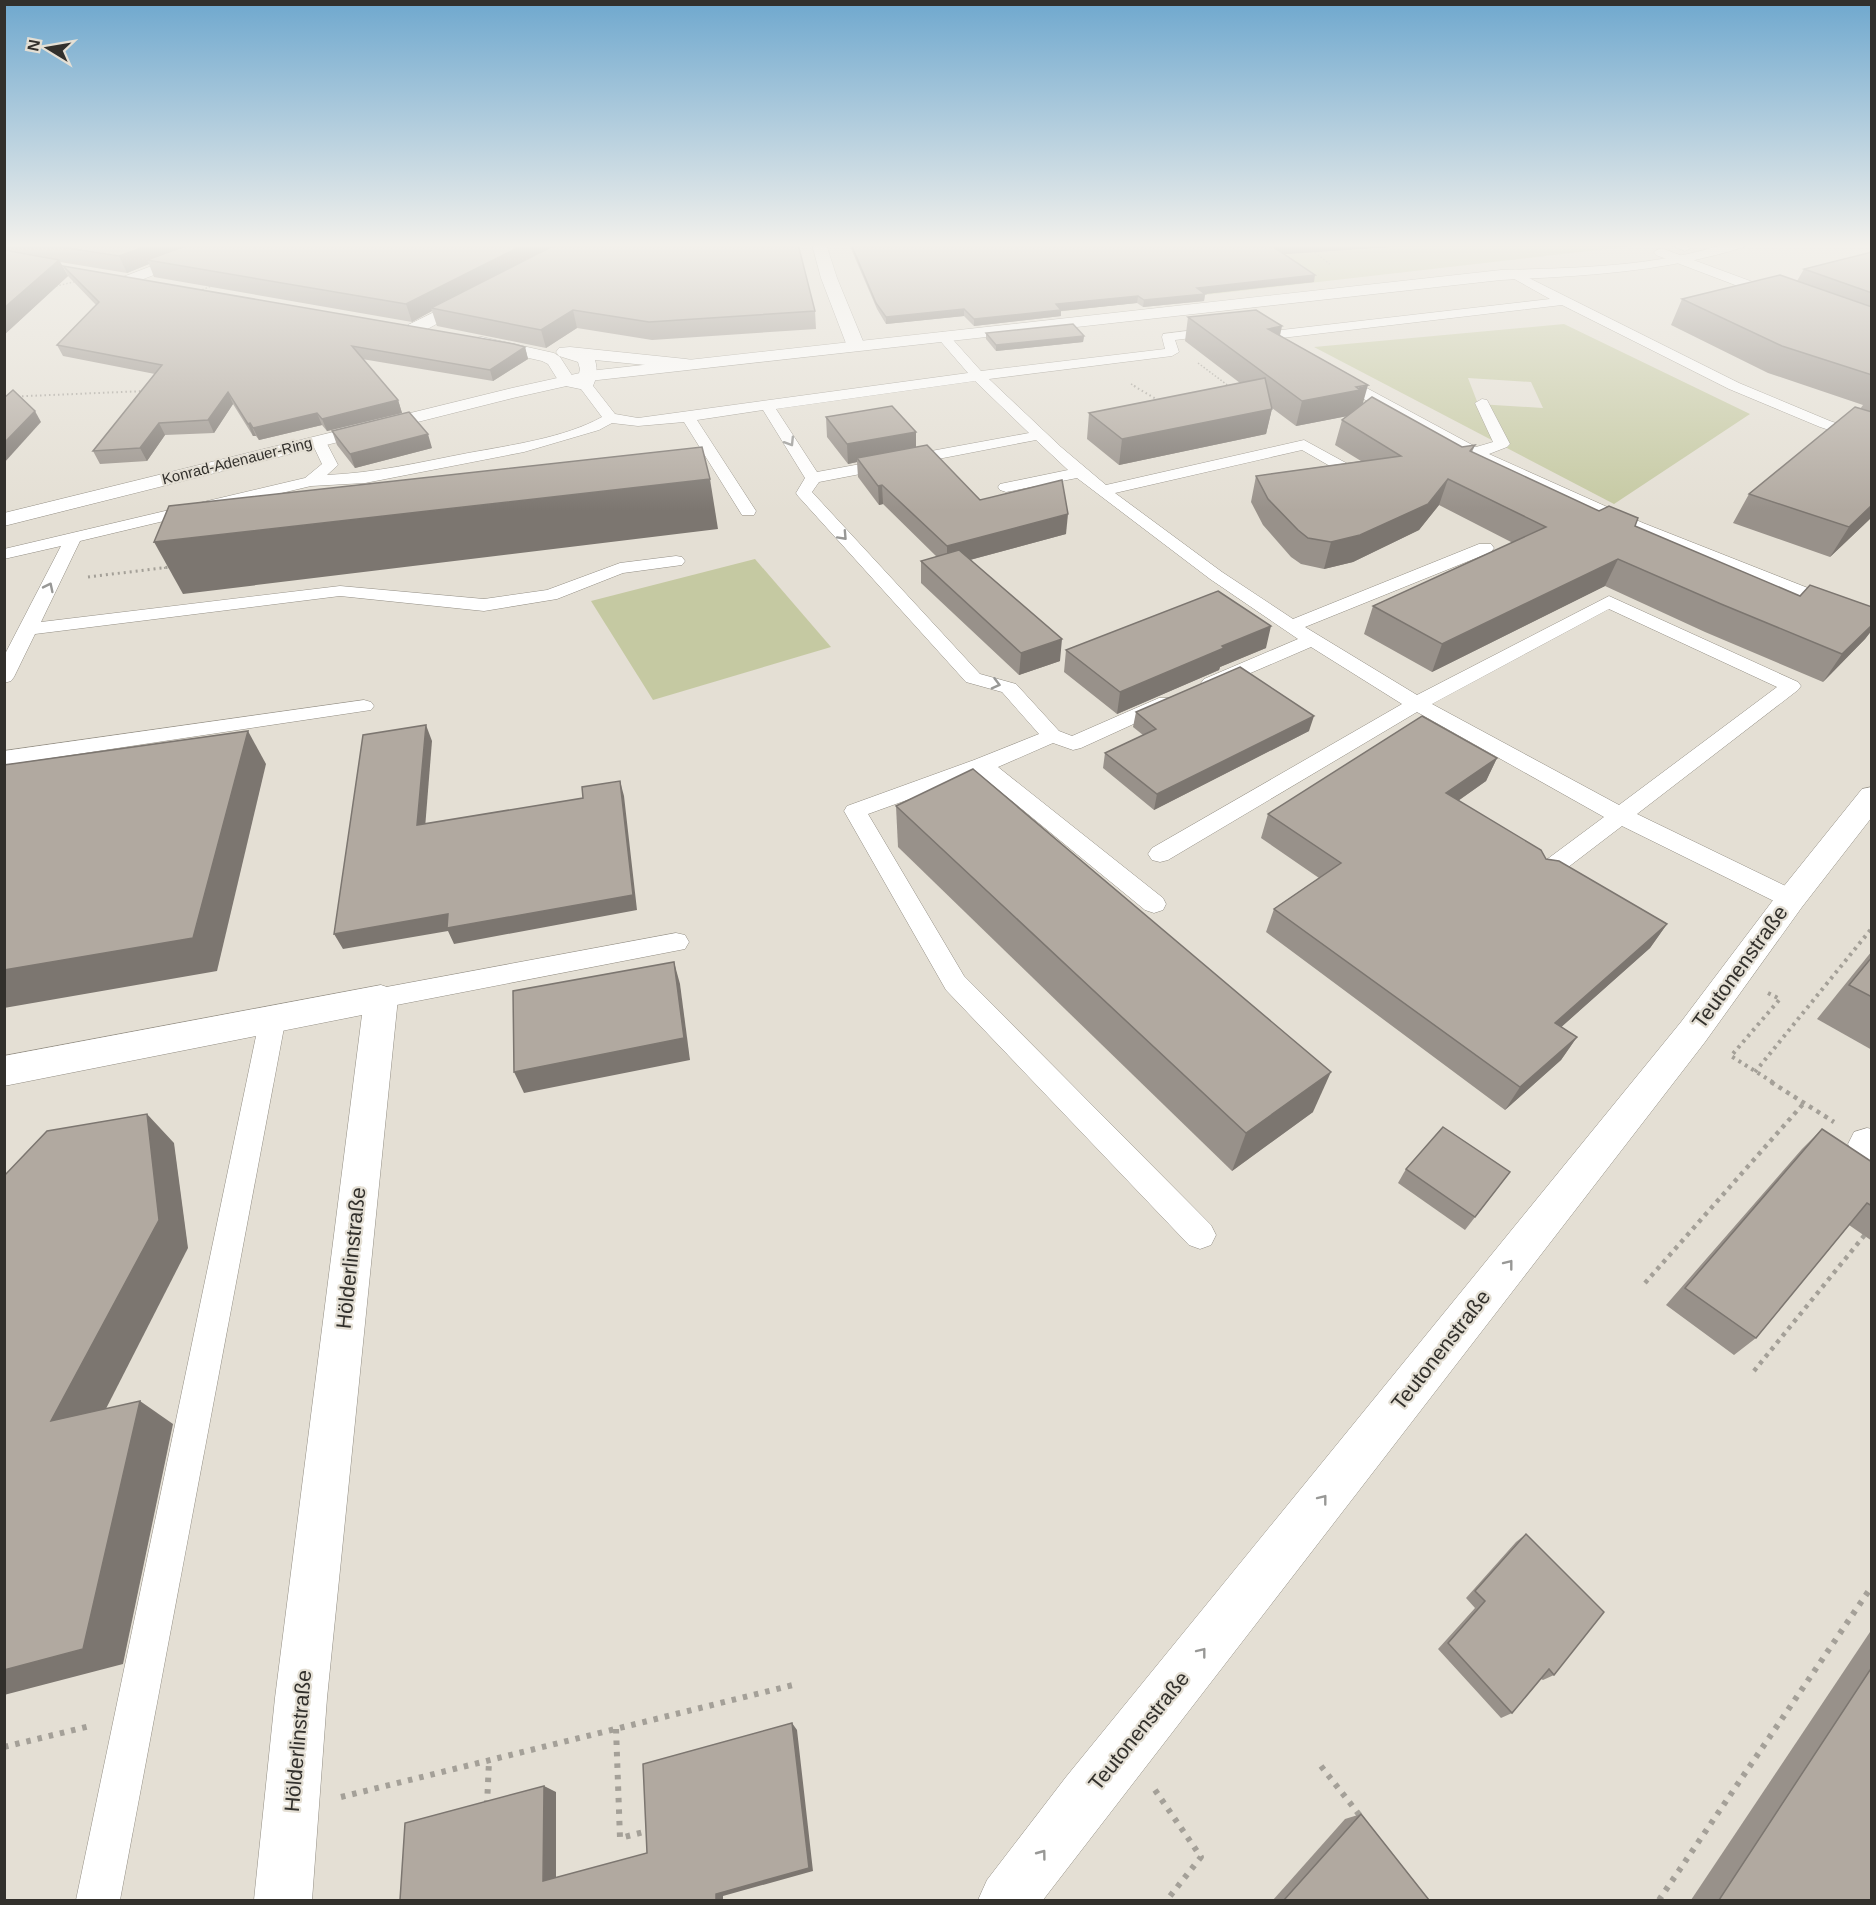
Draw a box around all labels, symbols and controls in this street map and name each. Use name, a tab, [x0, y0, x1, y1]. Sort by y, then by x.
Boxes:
north arrow	[18, 18, 78, 78]
text: N	[24, 38, 43, 53]
street label: Konrad-Adenauer-Ring	[160, 434, 314, 487]
one-way arrow	[783, 435, 794, 446]
one-way arrow	[836, 529, 847, 540]
one-way arrow	[42, 583, 53, 594]
one-way arrow	[990, 677, 1001, 689]
street label: Teutonenstraße	[1687, 901, 1792, 1032]
street label: Hölderlinstraße	[332, 1186, 369, 1330]
one-way arrow	[1502, 1259, 1513, 1270]
street label: Teutonenstraße	[1387, 1285, 1495, 1414]
one-way arrow	[1316, 1495, 1327, 1506]
one-way arrow	[1195, 1648, 1206, 1659]
street label: Teutonenstraße	[1084, 1667, 1193, 1795]
street label: Hölderlinstraße	[280, 1669, 315, 1813]
one-way arrow	[1035, 1850, 1046, 1861]

